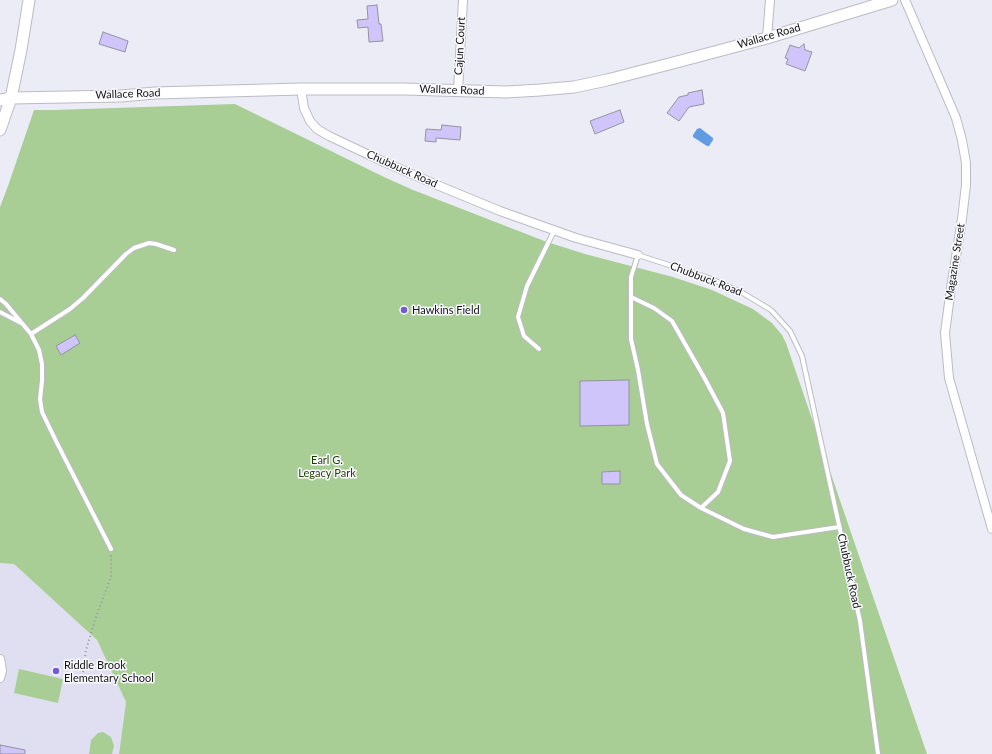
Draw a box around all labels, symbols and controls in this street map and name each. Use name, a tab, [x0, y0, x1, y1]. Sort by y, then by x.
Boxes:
street label: Cajun Court	[452, 17, 468, 75]
street label: Wallace Road	[736, 21, 802, 51]
street label: Wallace Road	[419, 82, 485, 98]
street label: Wallace Road	[95, 86, 161, 102]
street label: Chubbuck Road	[365, 147, 439, 191]
street label: Magazine Street	[942, 222, 968, 302]
street label: Chubbuck Road	[668, 259, 744, 299]
place label: Hawkins Field	[412, 303, 480, 317]
marker: Hawkins Field	[399, 305, 409, 315]
park label: Earl G. Legacy Park	[298, 453, 356, 479]
street label: Chubbuck Road	[835, 532, 863, 610]
place label: Riddle Brook Elementary School	[64, 658, 154, 684]
marker: Riddle Brook Elementary School	[51, 666, 61, 676]

